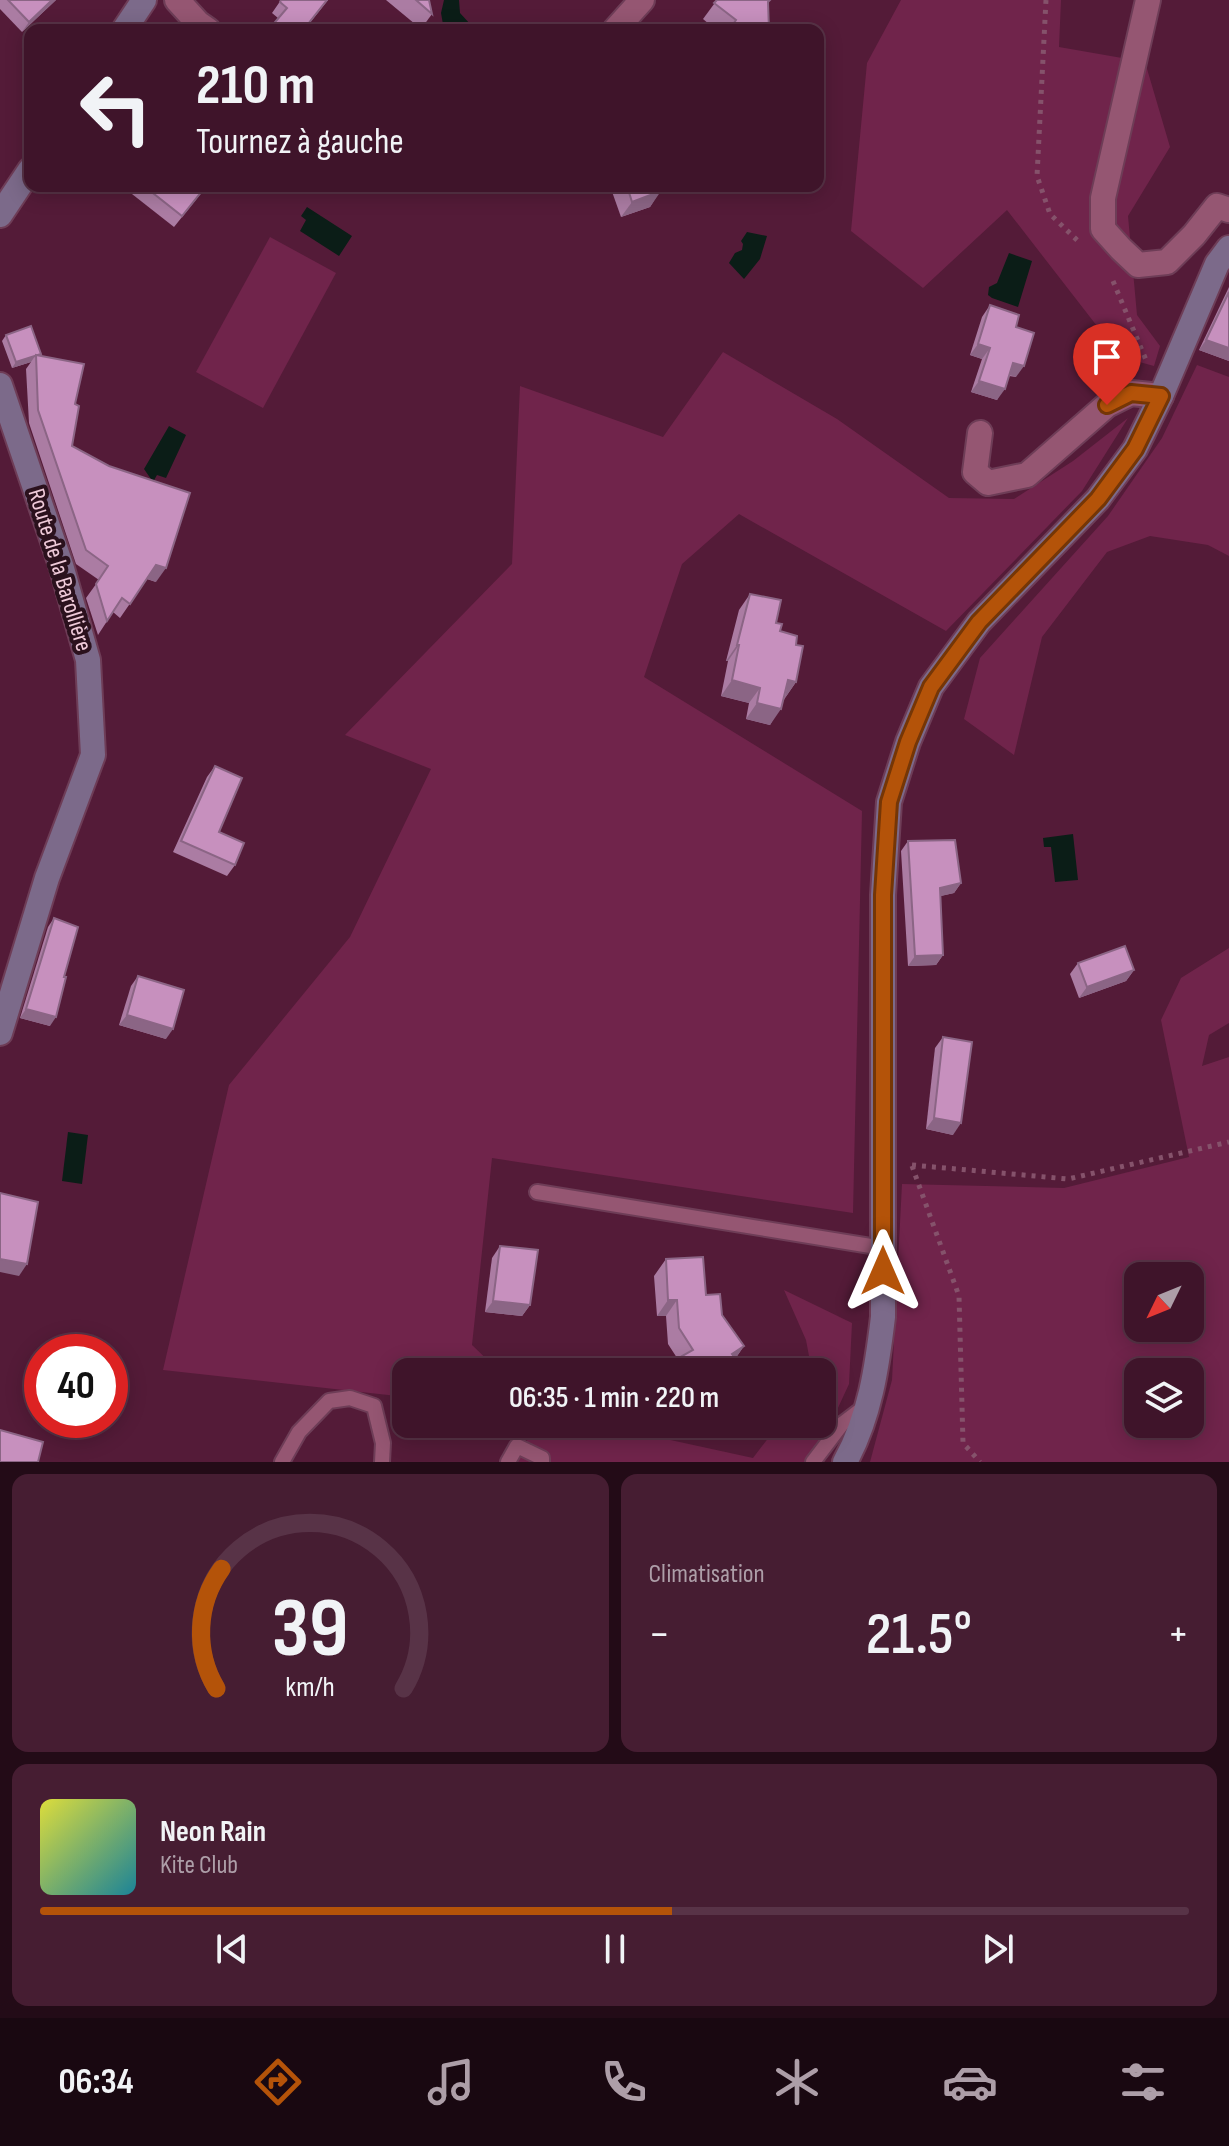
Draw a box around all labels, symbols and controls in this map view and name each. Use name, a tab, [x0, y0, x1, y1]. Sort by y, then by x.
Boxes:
text: 210 m	[196, 53, 315, 120]
icon: left	[64, 56, 168, 160]
text: Tournez à gauche	[196, 121, 404, 164]
pin	[1073, 323, 1141, 405]
icon: arrive	[1085, 335, 1129, 379]
street label: Route de la Barollière	[21, 485, 99, 655]
position arrow	[841, 1229, 925, 1313]
north arrow	[1124, 1262, 1204, 1342]
map controls	[1124, 1262, 1204, 1438]
speed limit sign: 40	[24, 1334, 128, 1438]
button: layers	[1124, 1358, 1204, 1438]
text: 06:35 · 1 min · 220 m	[509, 1380, 719, 1416]
text: Climatisation	[649, 1559, 765, 1590]
text: 39	[272, 1580, 349, 1680]
text: 21.5°	[866, 1599, 972, 1671]
text: −	[649, 1608, 670, 1661]
text: +	[1167, 1608, 1189, 1661]
text: km/h	[286, 1670, 335, 1705]
text: Neon Rain	[160, 1814, 266, 1850]
text: Kite Club	[160, 1850, 238, 1881]
icon: previous	[210, 1927, 254, 1971]
icon: pause	[593, 1927, 637, 1971]
icon: next	[976, 1927, 1020, 1971]
icon: directions	[250, 2054, 306, 2110]
icon: music	[423, 2054, 479, 2110]
icon: phone	[596, 2054, 652, 2110]
icon: climate	[769, 2054, 825, 2110]
icon: car	[942, 2054, 998, 2110]
icon: filters	[1115, 2054, 1171, 2110]
text: 06:34	[58, 2061, 133, 2104]

